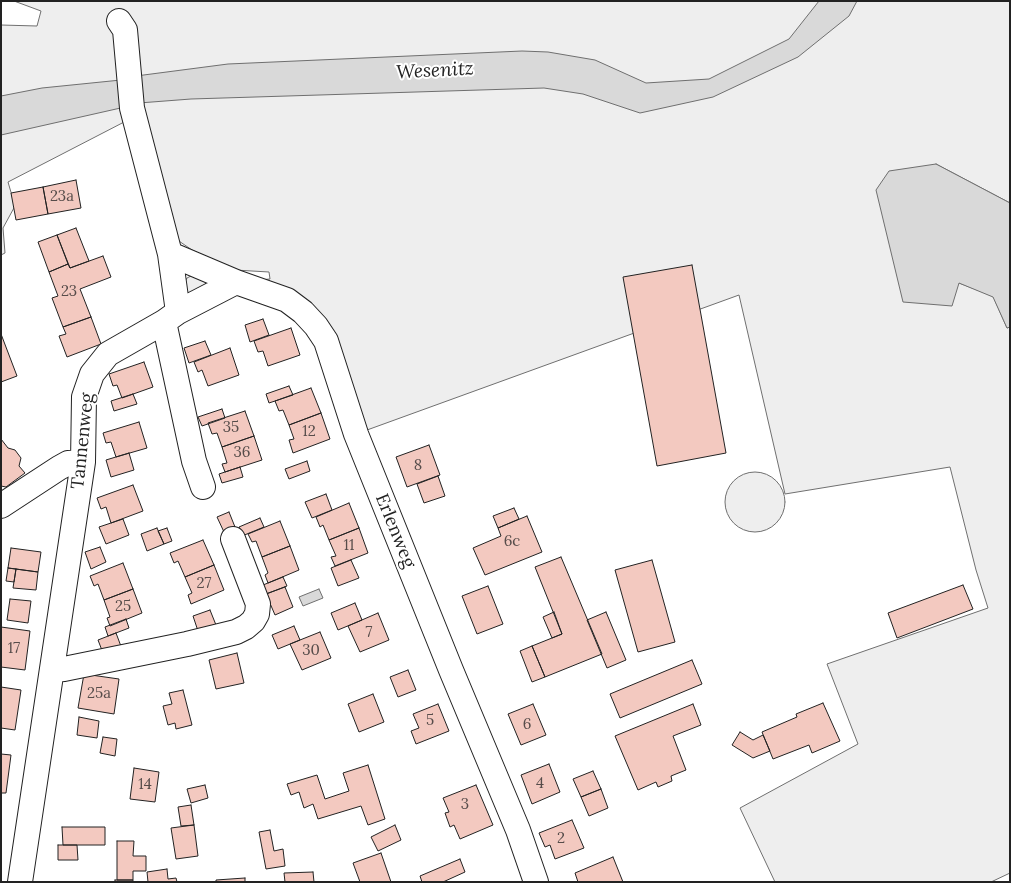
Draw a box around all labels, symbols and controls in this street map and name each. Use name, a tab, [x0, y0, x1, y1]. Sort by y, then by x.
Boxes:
water label: Wesenitz	[396, 58, 474, 84]
house number: 23a	[50, 188, 74, 206]
house number: 23	[61, 283, 77, 301]
street label: Tannenweg	[67, 392, 99, 490]
house number: 35	[223, 419, 239, 437]
house number: 12	[302, 423, 316, 441]
house number: 36	[233, 444, 251, 462]
house number: 8	[414, 457, 422, 475]
street label: Erlenweg	[370, 491, 420, 571]
house number: 6c	[504, 533, 520, 551]
house number: 11	[344, 537, 354, 555]
house number: 27	[197, 575, 211, 593]
house number: 25	[115, 598, 131, 616]
house number: 7	[366, 624, 372, 642]
house number: 17	[8, 640, 20, 658]
house number: 30	[302, 642, 320, 660]
house number: 25a	[87, 685, 111, 703]
house number: 5	[426, 712, 434, 730]
house number: 6	[523, 716, 531, 734]
house number: 4	[536, 775, 544, 793]
house number: 14	[138, 776, 152, 794]
house number: 3	[461, 796, 469, 814]
house number: 2	[557, 830, 565, 848]

